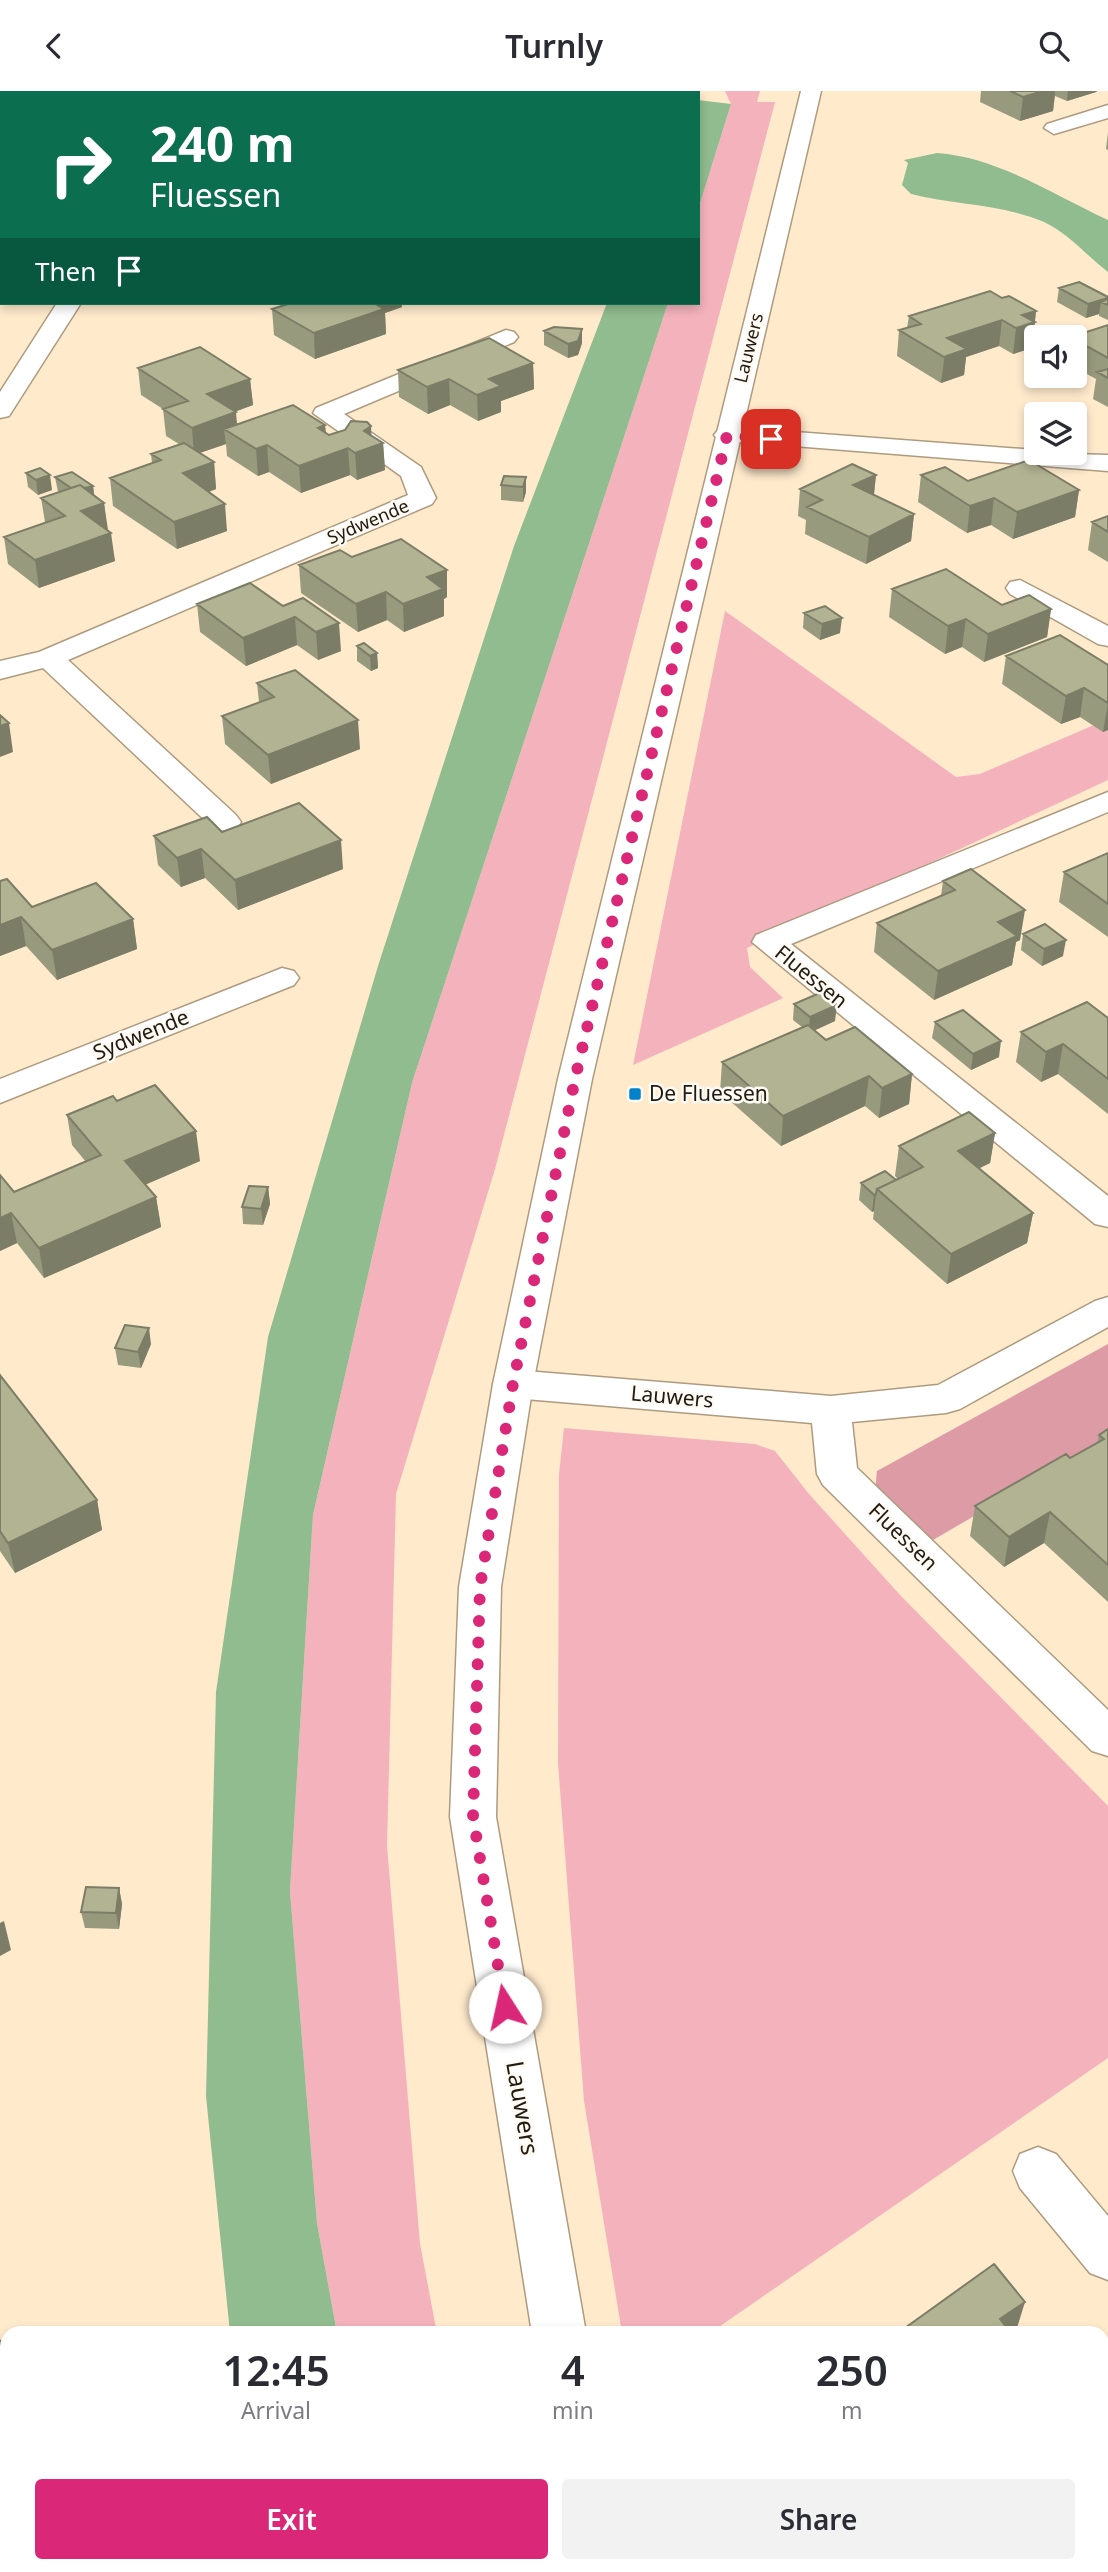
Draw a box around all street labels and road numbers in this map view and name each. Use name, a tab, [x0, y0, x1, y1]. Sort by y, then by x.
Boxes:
street label: Lauwers	[728, 310, 768, 385]
street label: Sydwende	[323, 493, 412, 549]
street label: Fluessen	[769, 938, 854, 1014]
street label: Sydwende	[88, 1002, 193, 1066]
street label: Lauwers	[630, 1378, 715, 1414]
street label: Fluessen	[863, 1496, 944, 1576]
street label: Lauwers	[499, 2058, 548, 2157]

